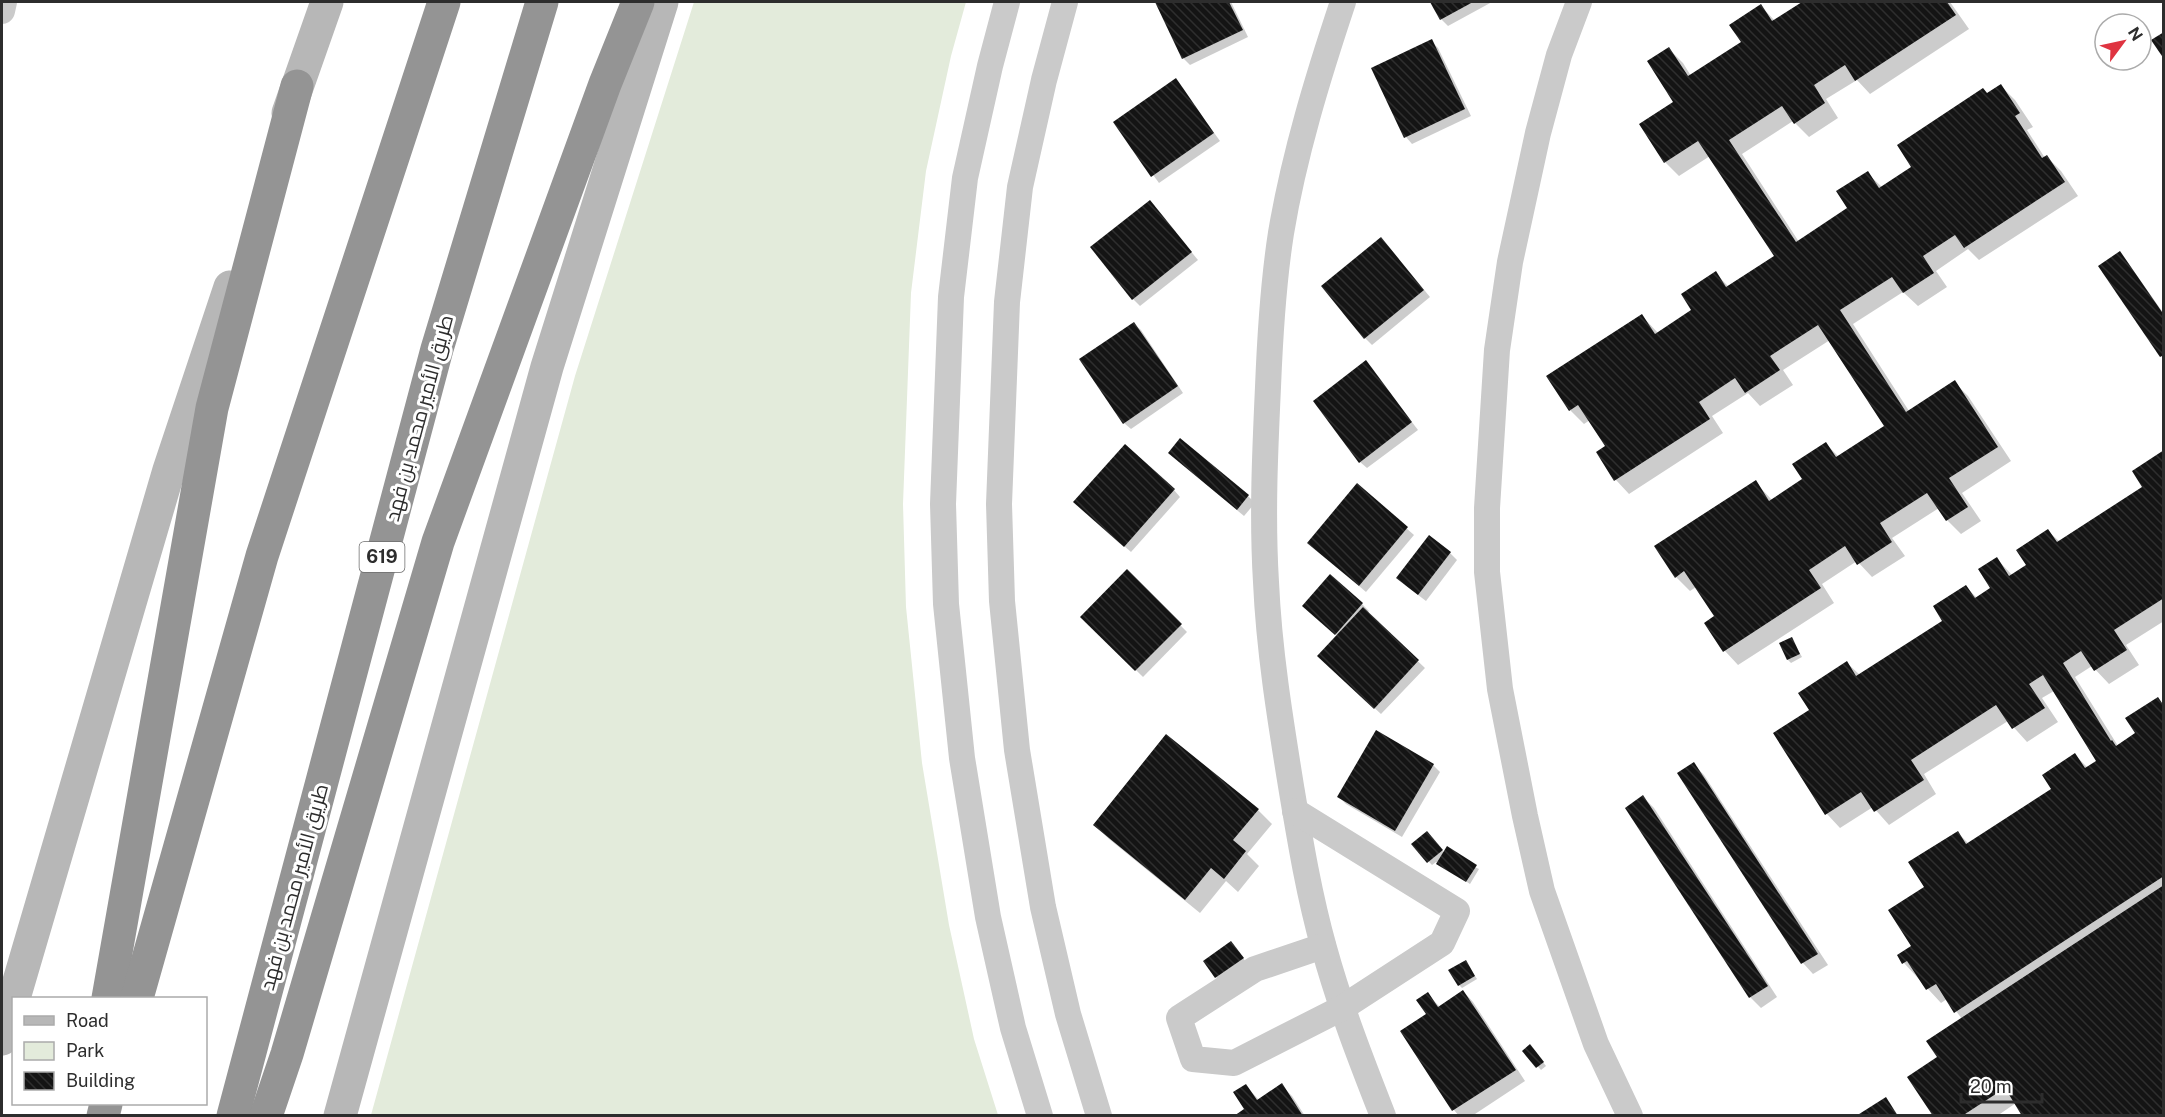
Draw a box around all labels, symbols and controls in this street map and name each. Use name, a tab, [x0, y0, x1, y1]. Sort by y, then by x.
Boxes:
north arrow	[2093, 12, 2153, 72]
text: N	[2124, 24, 2147, 45]
street label: طريق الأمير محمد بن فهد	[380, 312, 459, 524]
road number: 619	[360, 542, 404, 572]
street label: طريق الأمير محمد بن فهد	[255, 781, 334, 993]
legend	[12, 997, 207, 1105]
text: Road	[66, 1010, 109, 1031]
text: Park	[66, 1040, 104, 1061]
scale bar	[1961, 1066, 2042, 1104]
text: Building	[66, 1070, 135, 1091]
text: 20 m	[1970, 1076, 2012, 1097]

